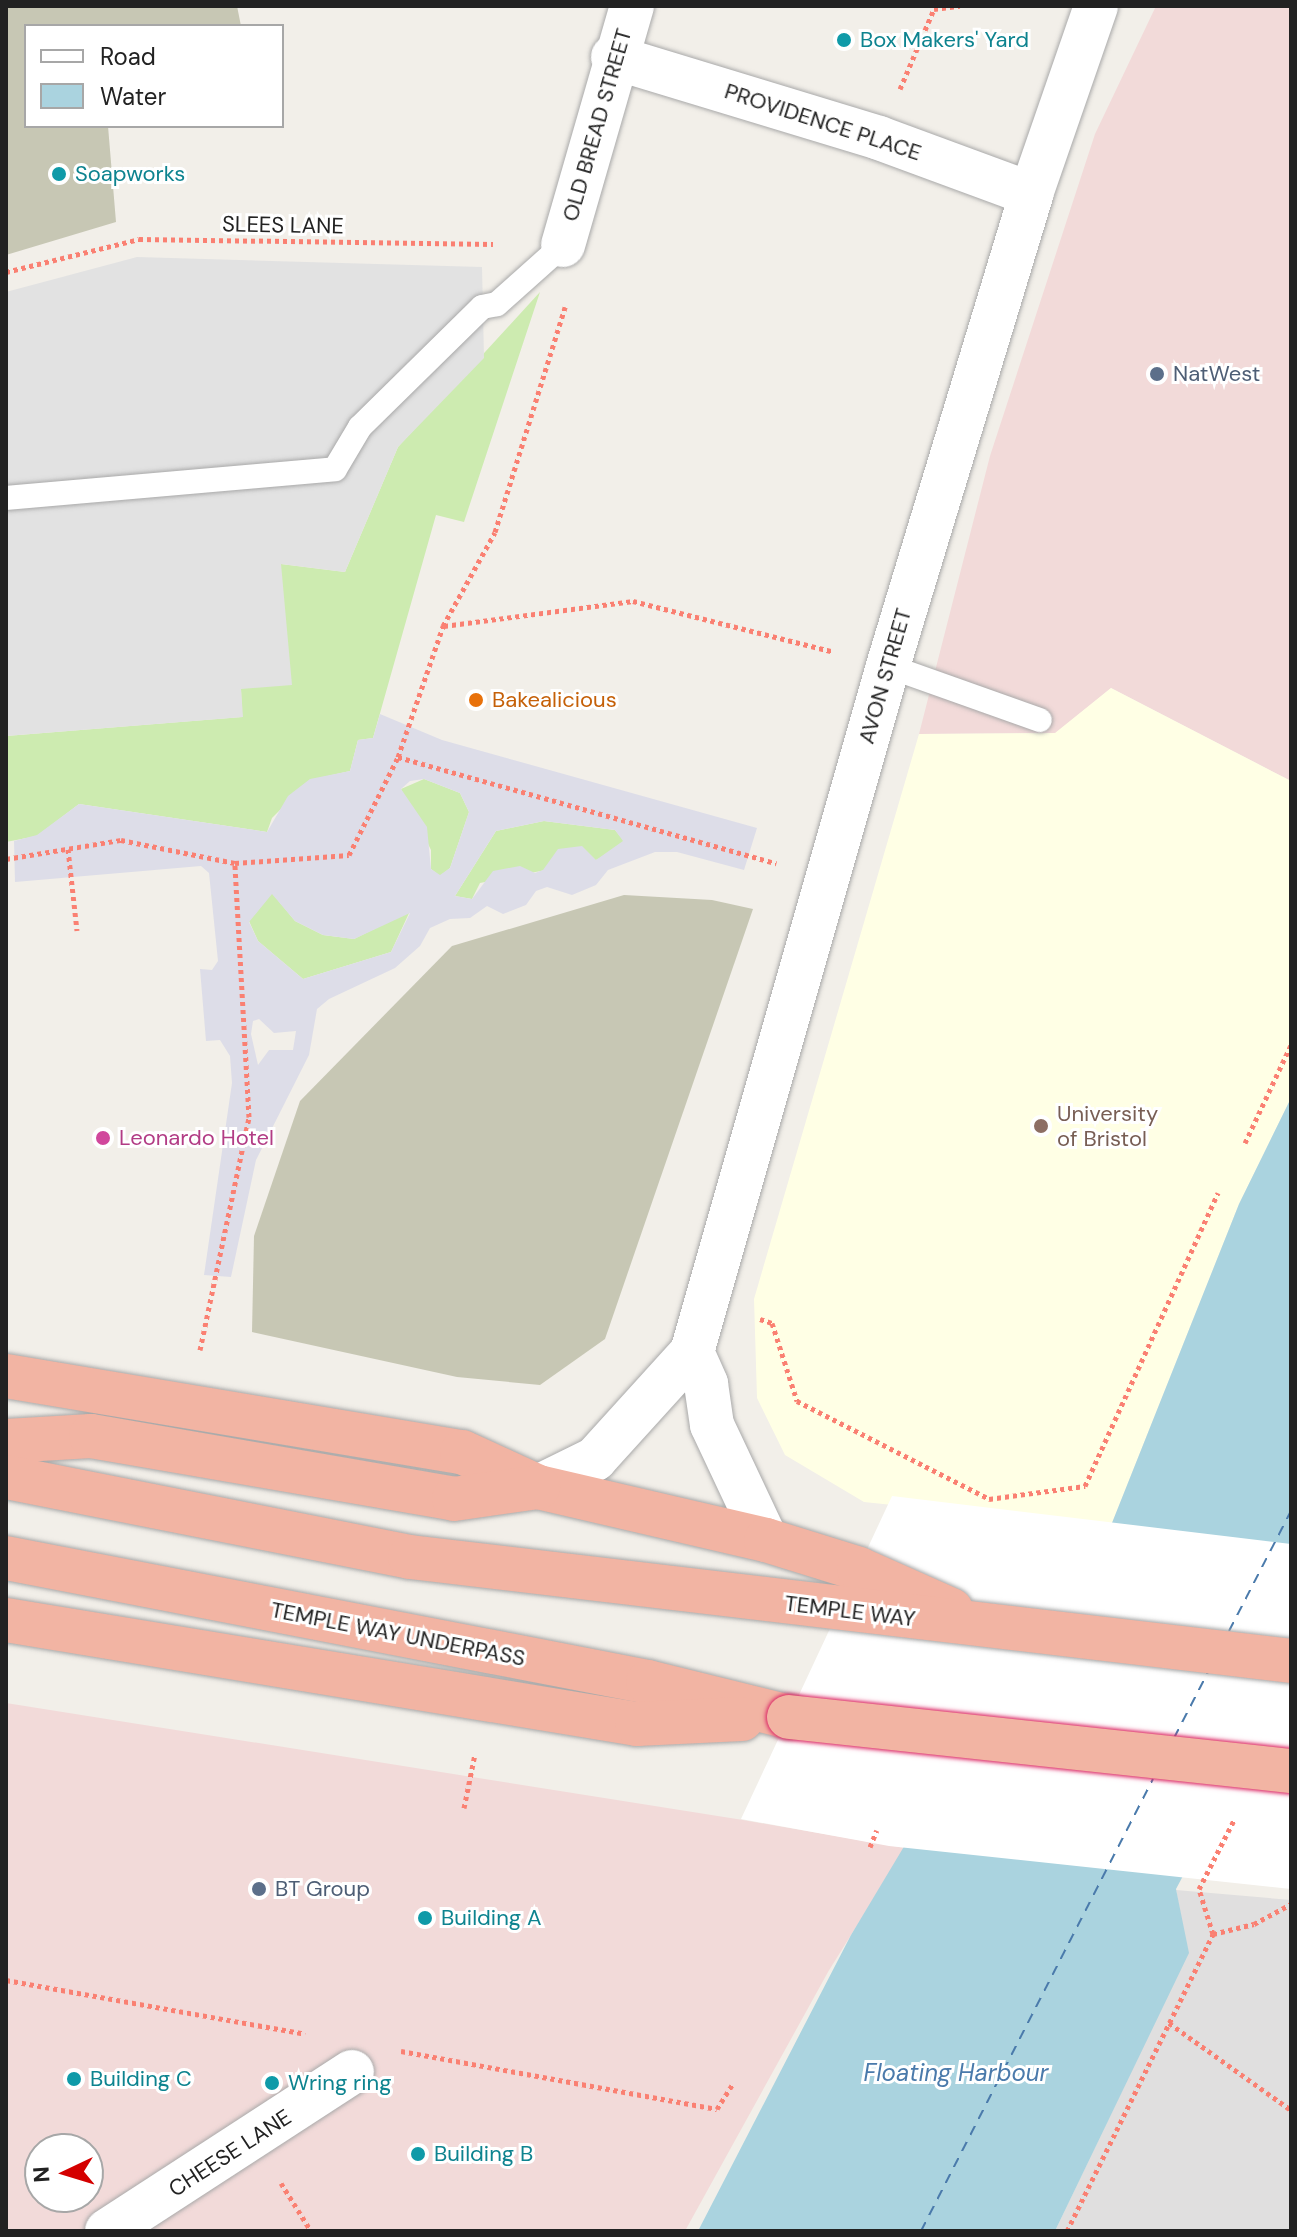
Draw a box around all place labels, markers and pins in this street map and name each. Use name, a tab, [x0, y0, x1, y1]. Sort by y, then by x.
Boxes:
place label: Box Makers' Yard	[860, 27, 1029, 53]
marker: Box Makers' Yard	[835, 31, 853, 49]
place label: Soapworks	[75, 161, 185, 187]
marker: Soapworks	[50, 165, 68, 183]
place label: NatWest	[1173, 361, 1260, 387]
marker: NatWest	[1148, 365, 1166, 383]
place label: Bakealicious	[492, 687, 617, 713]
marker: Bakealicious	[467, 691, 485, 709]
place label: University of Bristol	[1057, 1100, 1158, 1152]
marker: University of Bristol	[1032, 1117, 1050, 1135]
place label: Leonardo Hotel	[119, 1125, 274, 1151]
marker: Leonardo Hotel	[94, 1129, 112, 1147]
place label: BT Group	[275, 1876, 370, 1902]
marker: BT Group	[250, 1880, 268, 1898]
place label: Building A	[441, 1905, 541, 1931]
marker: Building A	[416, 1909, 434, 1927]
place label: Building C	[90, 2066, 192, 2092]
marker: Building C	[65, 2070, 83, 2088]
place label: Wring ring	[288, 2070, 391, 2096]
marker: Wring ring	[263, 2074, 281, 2092]
place label: Building B	[434, 2141, 533, 2167]
marker: Building B	[409, 2145, 427, 2163]

